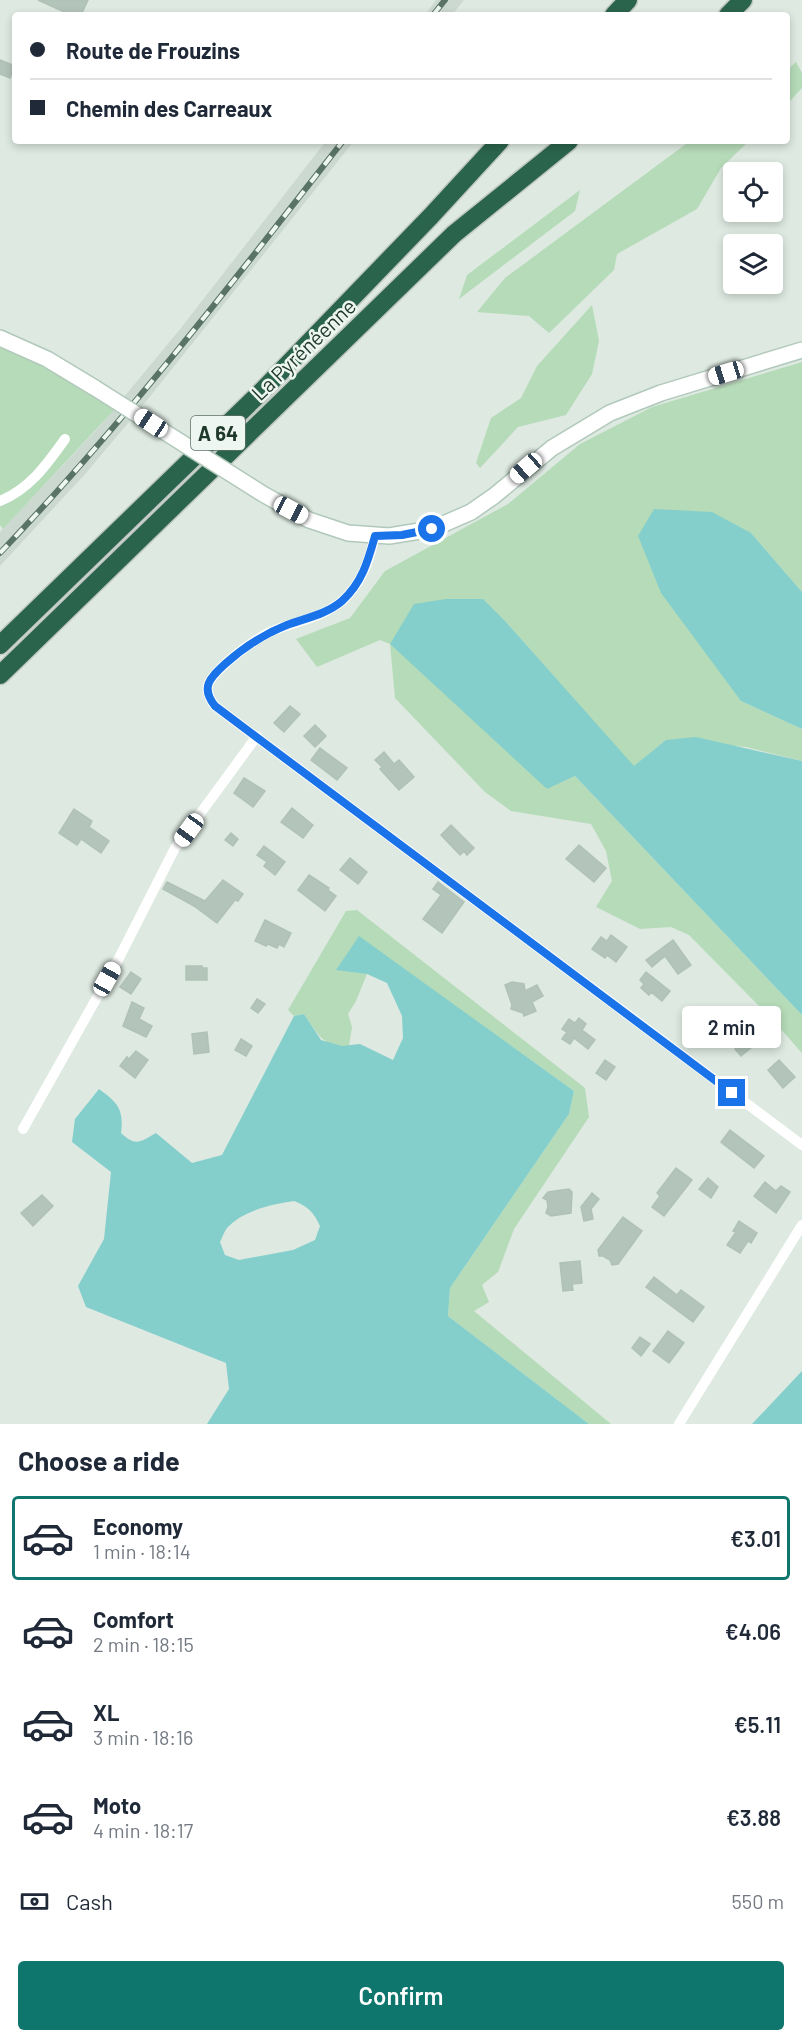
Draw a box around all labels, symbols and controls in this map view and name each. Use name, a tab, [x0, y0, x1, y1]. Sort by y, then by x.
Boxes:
text: Route de Frouzins	[66, 37, 240, 63]
text: Chemin des Carreaux	[66, 95, 272, 121]
map controls	[723, 162, 783, 294]
button: locate	[723, 162, 783, 222]
button: layers	[723, 234, 783, 294]
street label: La Pyrénéenne	[246, 293, 360, 405]
car	[706, 359, 746, 387]
car	[131, 406, 171, 440]
road number: A 64	[191, 416, 245, 450]
car	[507, 449, 545, 487]
car	[271, 494, 311, 526]
route start	[418, 515, 445, 542]
car	[171, 810, 207, 850]
car	[90, 959, 124, 999]
callout: 2 min	[682, 1006, 782, 1048]
text: 2 min	[708, 1015, 755, 1039]
route end	[718, 1079, 745, 1106]
text: Choose a ride	[18, 1444, 180, 1476]
icon: car	[21, 1511, 75, 1565]
text: Economy	[93, 1513, 183, 1539]
text: €3.01	[730, 1525, 781, 1551]
text: 1 min · 18:14	[93, 1539, 191, 1563]
icon: car	[21, 1604, 75, 1658]
text: Comfort	[93, 1606, 174, 1632]
text: €4.06	[725, 1618, 781, 1644]
text: 2 min · 18:15	[93, 1632, 194, 1656]
icon: car	[21, 1697, 75, 1751]
text: XL	[93, 1699, 119, 1725]
text: €5.11	[734, 1711, 781, 1737]
text: 3 min · 18:16	[93, 1725, 193, 1749]
icon: car	[21, 1790, 75, 1844]
text: Moto	[93, 1792, 141, 1818]
text: €3.88	[726, 1804, 781, 1830]
text: 4 min · 18:17	[93, 1818, 193, 1842]
icon: cash	[18, 1885, 51, 1918]
text: Cash	[66, 1888, 113, 1914]
text: 550 m	[732, 1889, 784, 1913]
button: Confirm	[18, 1961, 784, 2030]

